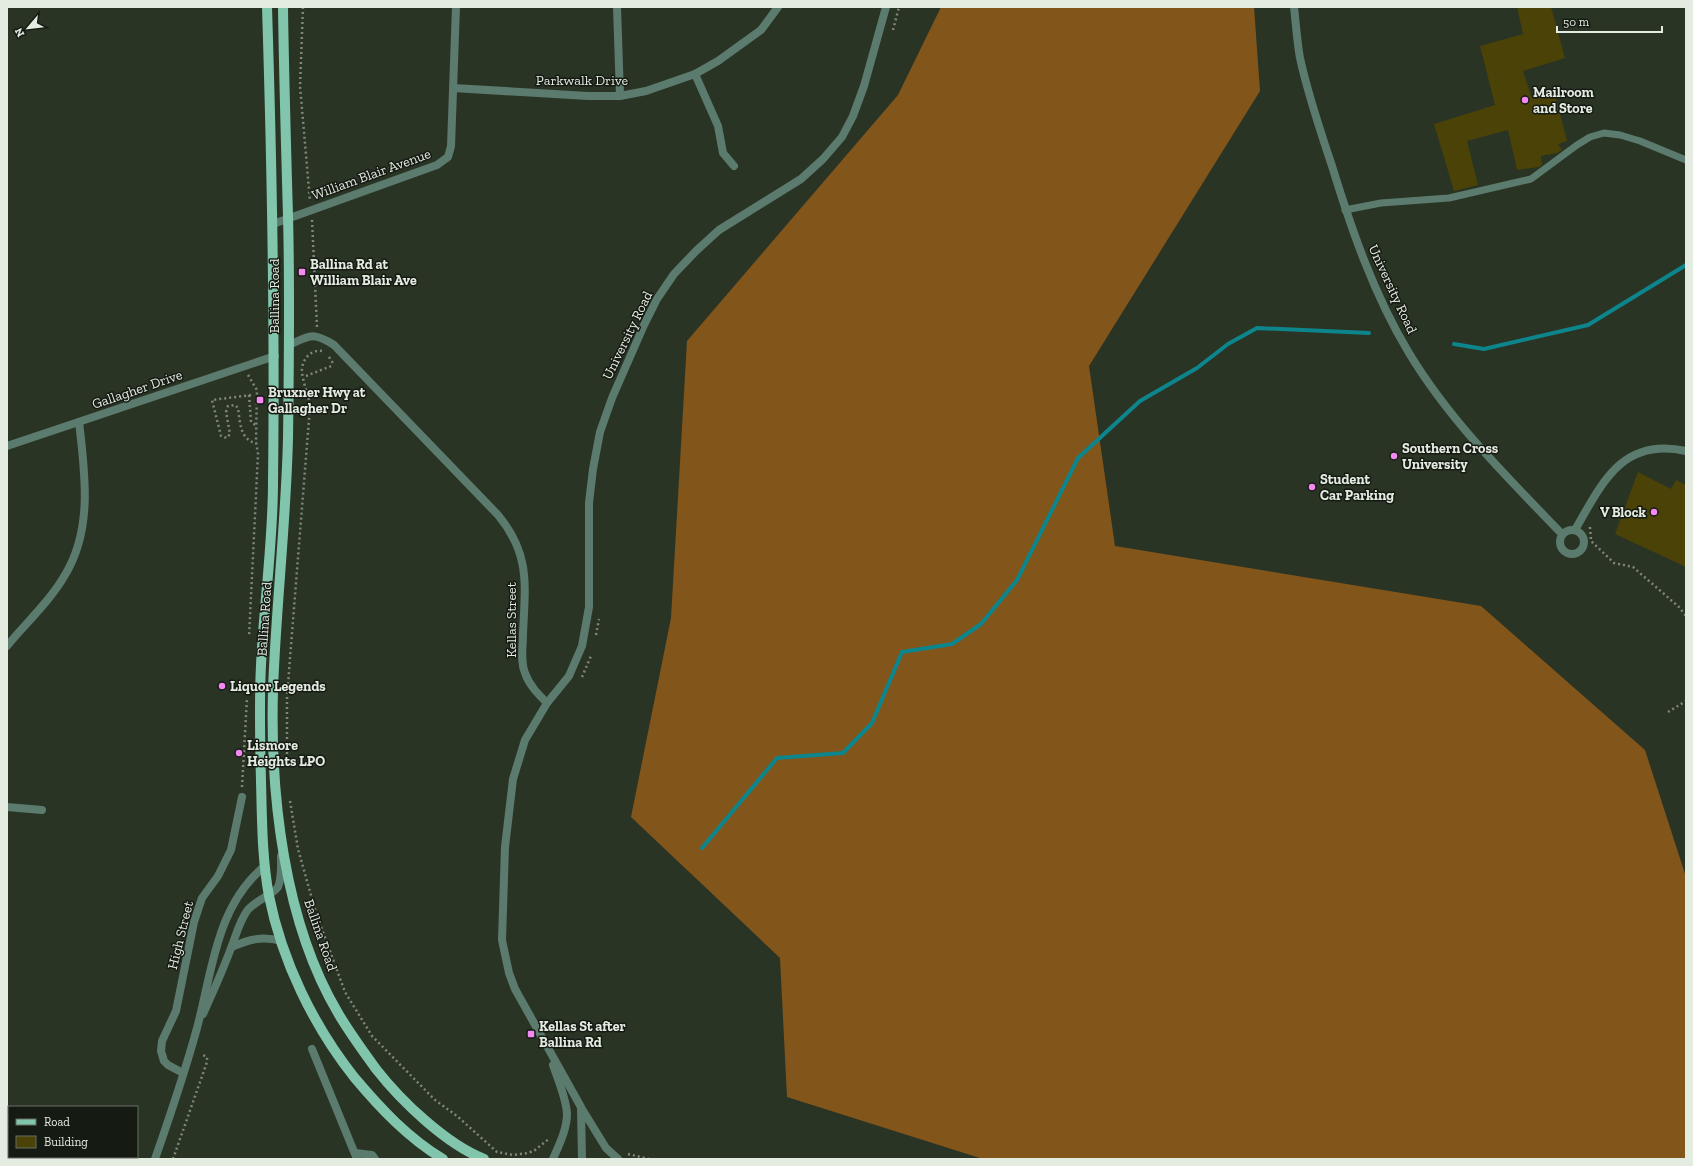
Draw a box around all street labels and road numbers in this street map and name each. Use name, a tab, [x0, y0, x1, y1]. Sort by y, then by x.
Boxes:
street label: Parkwalk Drive	[536, 72, 629, 89]
street label: William Blair Avenue	[309, 145, 434, 204]
street label: University Road	[1365, 242, 1421, 337]
street label: Ballina Road	[266, 258, 283, 333]
street label: University Road	[599, 288, 656, 382]
street label: Gallagher Drive	[90, 366, 185, 413]
street label: Ballina Road	[253, 581, 276, 657]
street label: Kellas Street	[503, 581, 520, 658]
street label: Ballina Road	[300, 897, 341, 974]
street label: High Street	[164, 898, 197, 971]

